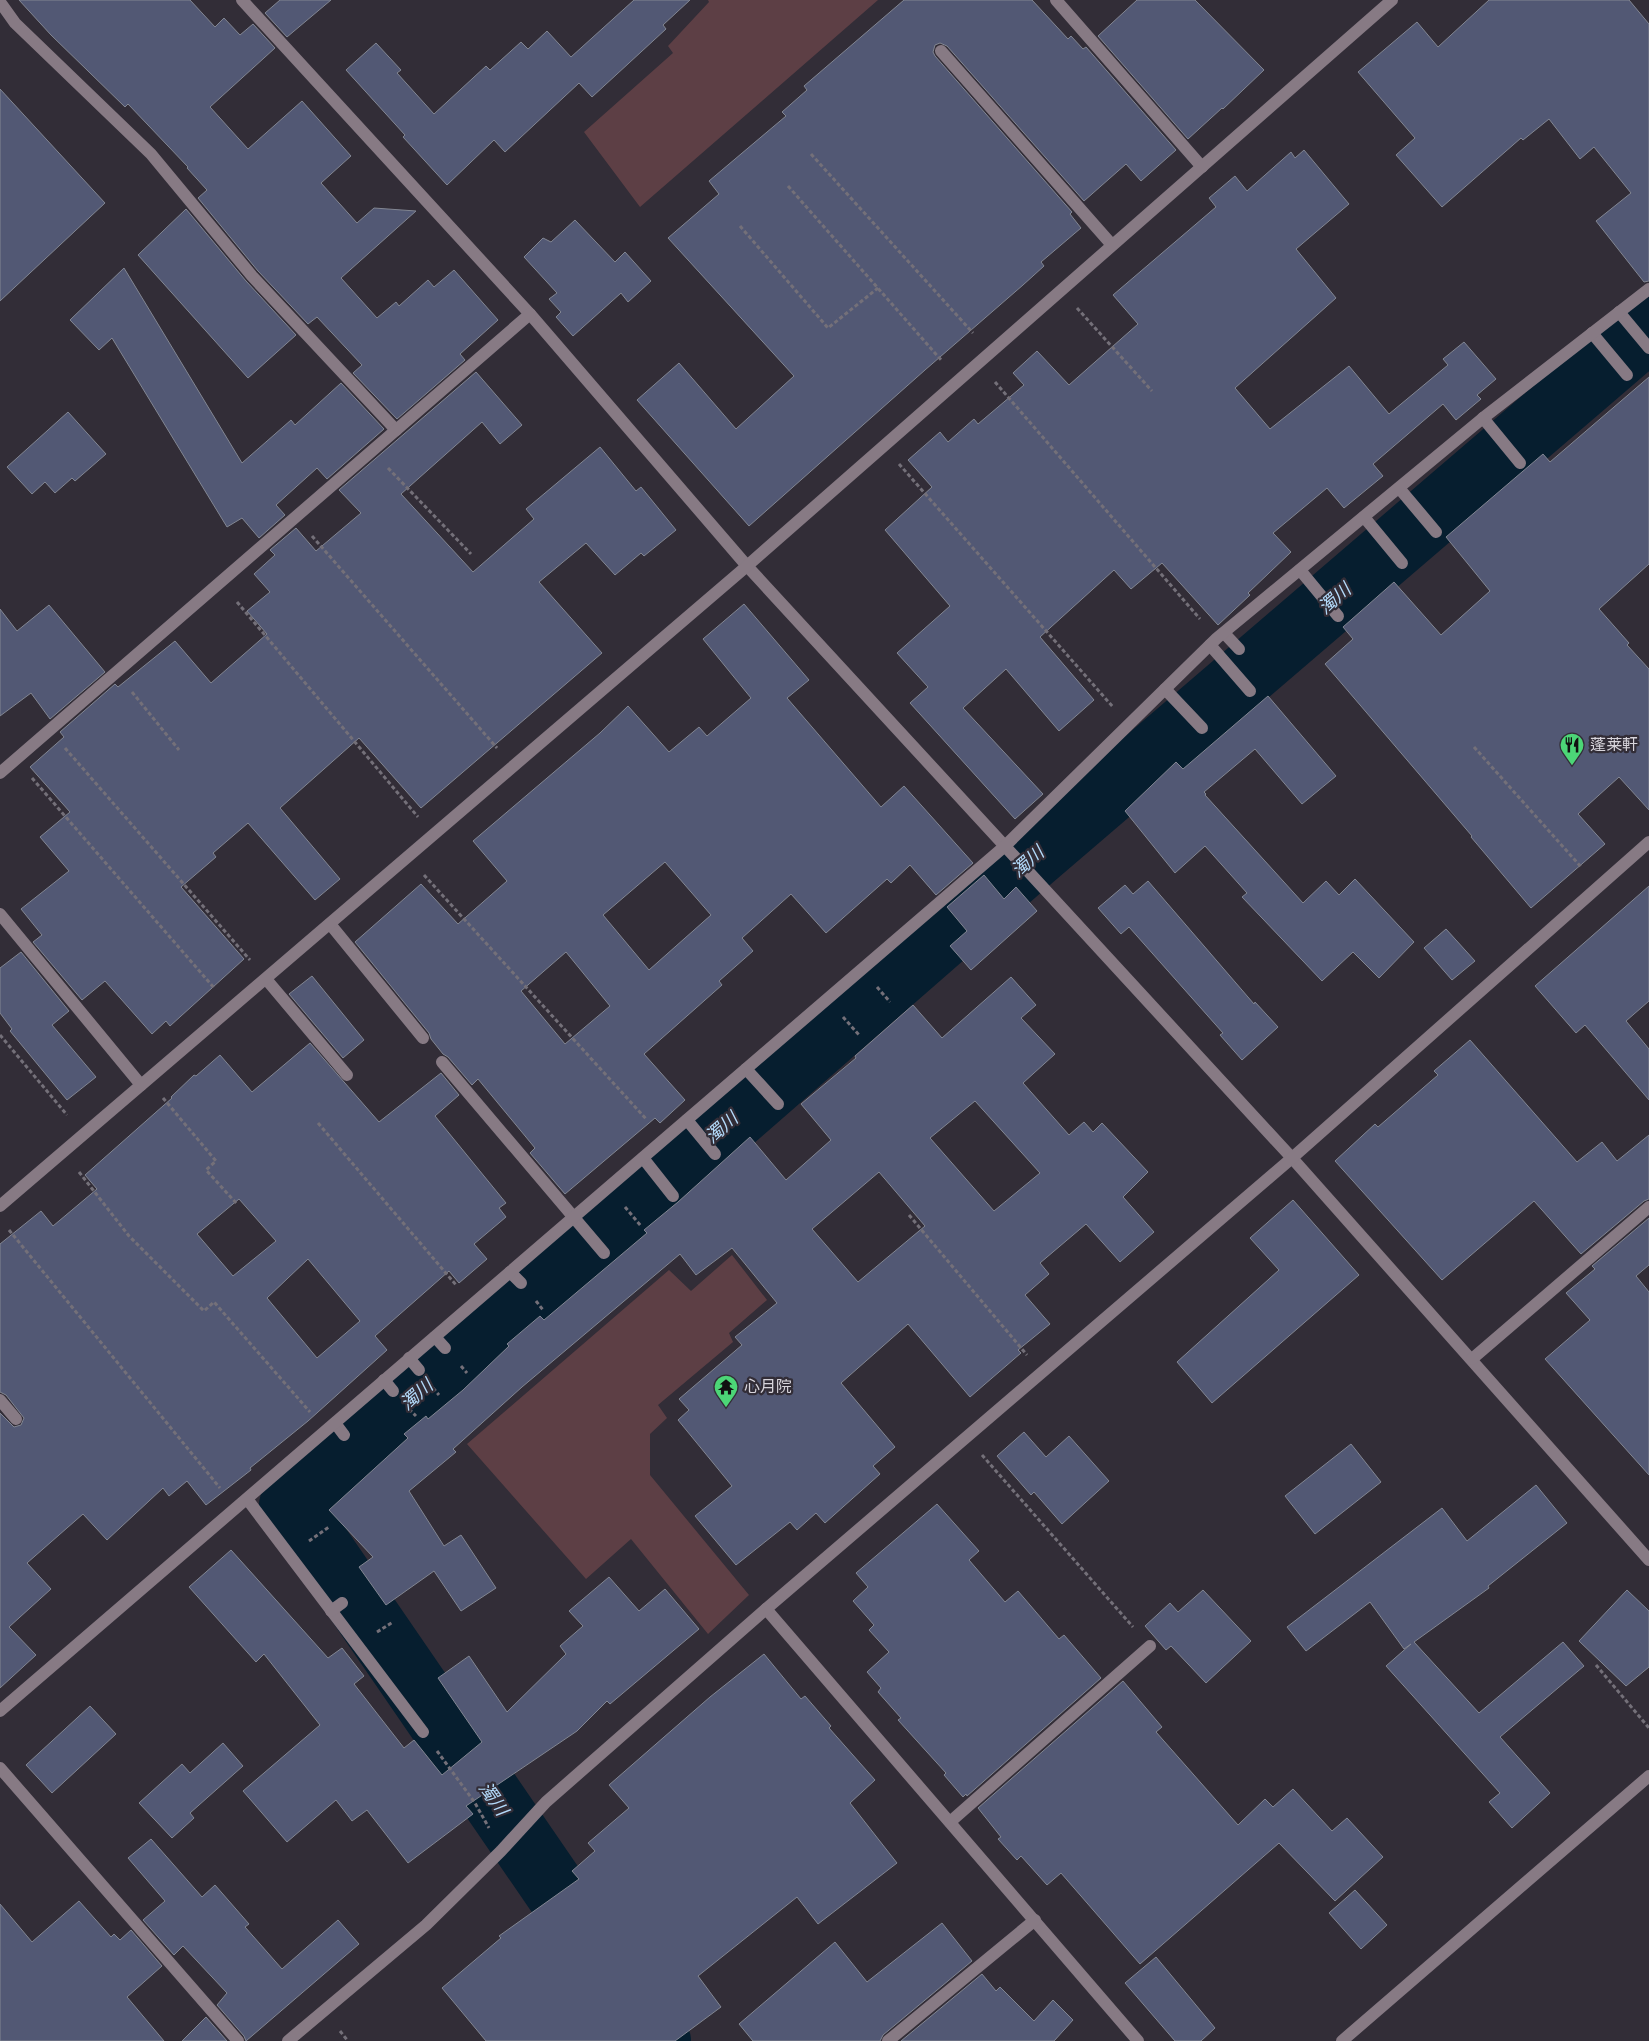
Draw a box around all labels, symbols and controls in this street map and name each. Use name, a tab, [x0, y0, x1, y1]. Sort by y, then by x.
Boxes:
water label: 濁川	[1313, 576, 1359, 621]
restaurant icon: 蓬莱軒	[1559, 732, 1585, 766]
place label: 蓬莱軒	[1590, 733, 1638, 757]
water label: 濁川	[1006, 839, 1052, 884]
water label: 濁川	[700, 1105, 746, 1150]
water label: 濁川	[395, 1372, 441, 1417]
temple icon: 心月院	[713, 1374, 739, 1408]
place label: 心月院	[744, 1375, 792, 1399]
water label: 濁川	[472, 1777, 516, 1823]

